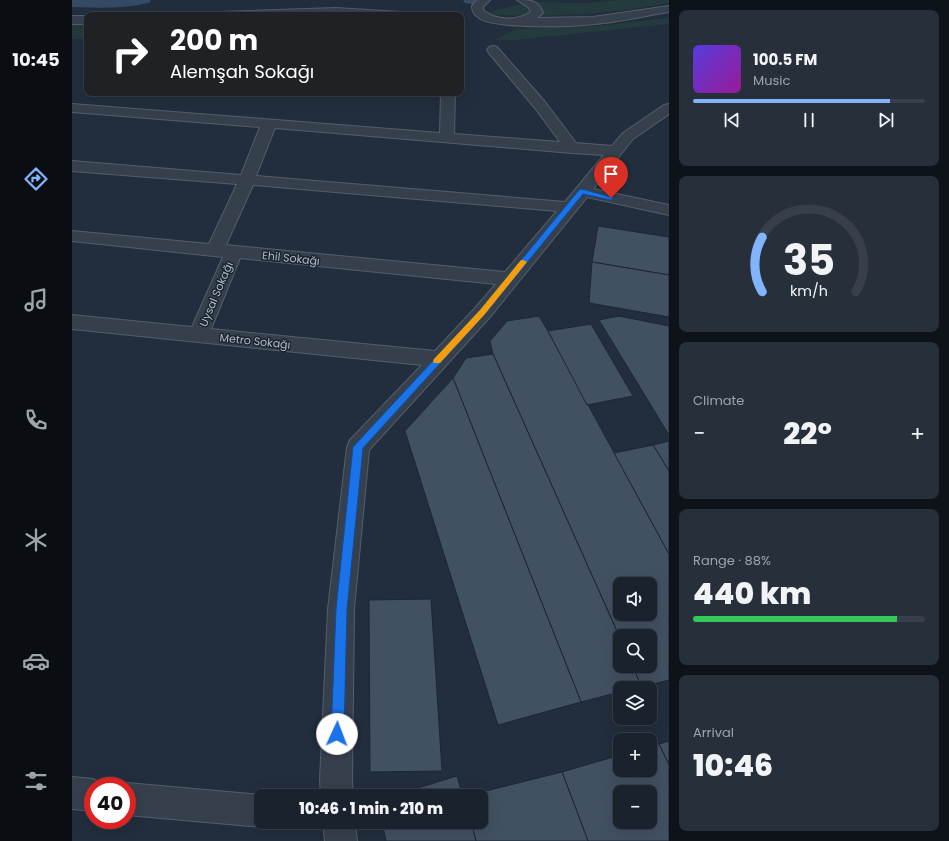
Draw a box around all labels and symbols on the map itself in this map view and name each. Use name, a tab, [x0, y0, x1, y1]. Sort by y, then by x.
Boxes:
pin	[594, 157, 628, 198]
street label: Ehil Sokağı	[261, 247, 321, 269]
street label: Uysal Sokağı	[195, 259, 237, 329]
street label: Metro Sokağı	[219, 329, 291, 353]
position arrow	[316, 713, 358, 755]
speed limit sign: 40	[84, 777, 136, 829]

